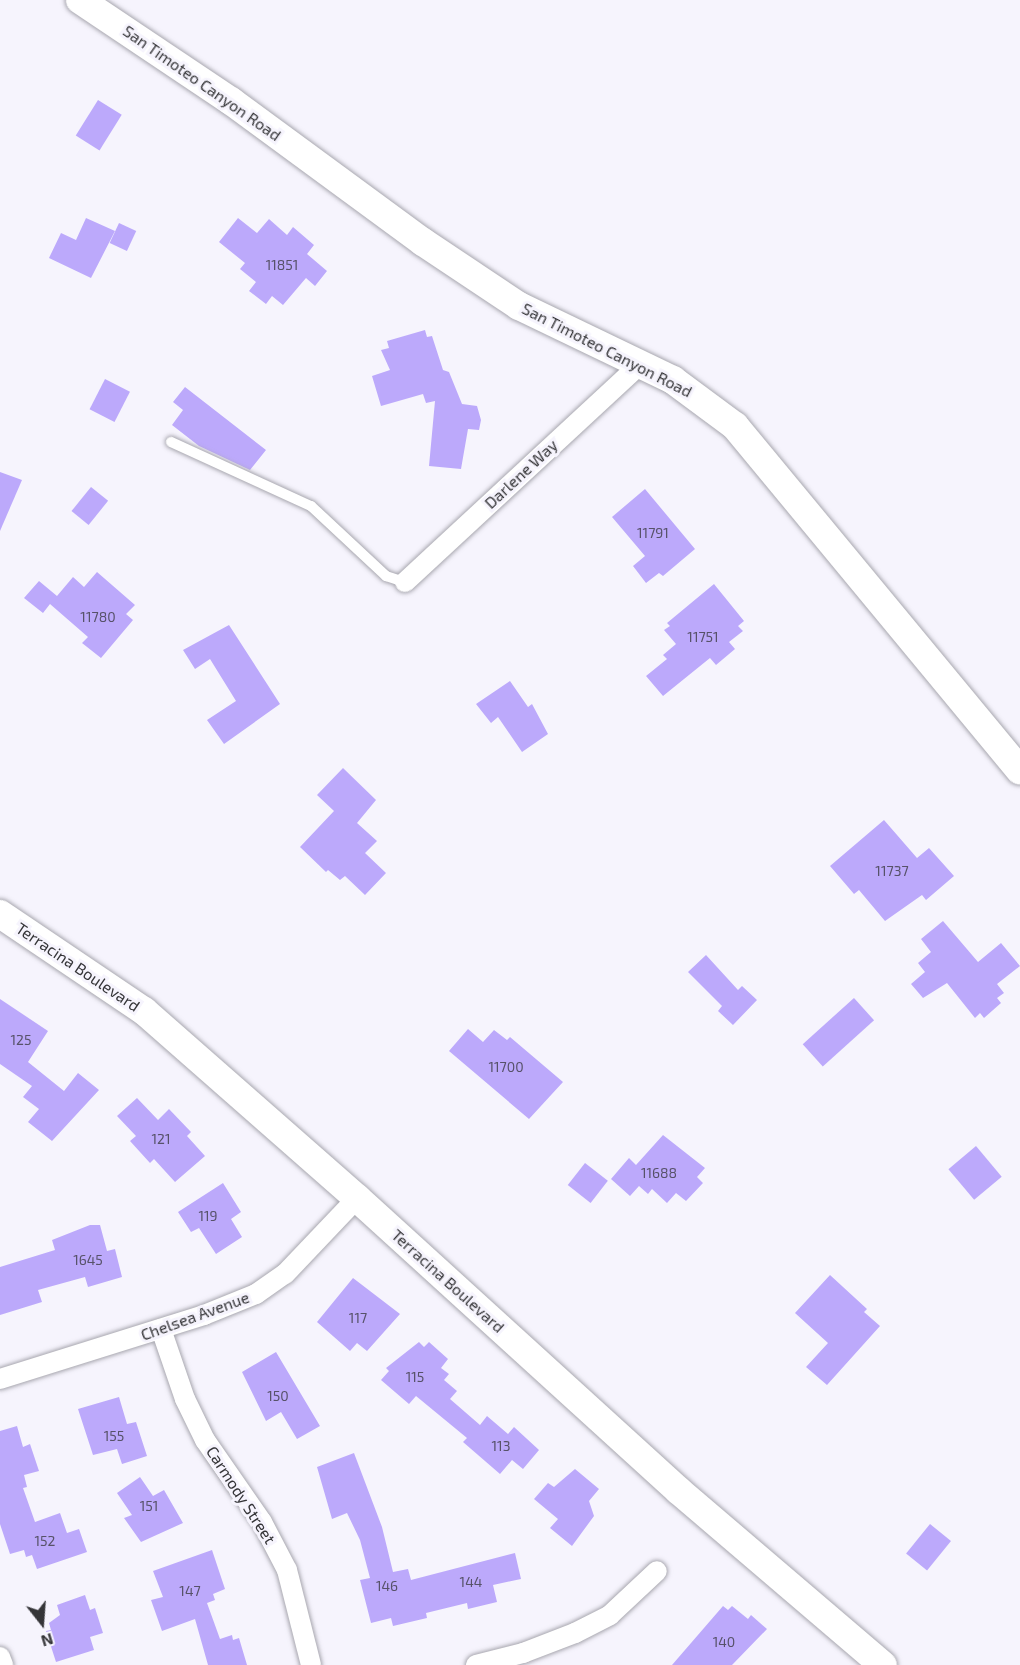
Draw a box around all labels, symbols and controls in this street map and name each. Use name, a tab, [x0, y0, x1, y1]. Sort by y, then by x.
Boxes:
street label: San Timoteo Canyon Road	[119, 21, 285, 145]
house number: 11851	[266, 257, 298, 273]
street label: San Timoteo Canyon Road	[519, 299, 695, 401]
street label: Darlene Way	[481, 435, 561, 513]
house number: 11791	[637, 525, 669, 541]
house number: 11780	[80, 609, 116, 625]
house number: 11751	[687, 629, 719, 645]
house number: 11737	[875, 863, 909, 879]
street label: Terracina Boulevard	[12, 918, 144, 1016]
house number: 125	[11, 1032, 31, 1048]
house number: 11700	[488, 1059, 524, 1075]
house number: 121	[151, 1131, 171, 1147]
house number: 11688	[641, 1165, 677, 1181]
house number: 119	[198, 1208, 218, 1224]
street label: Terracina Boulevard	[388, 1225, 508, 1337]
house number: 1645	[73, 1252, 103, 1268]
street label: Chelsea Avenue	[138, 1287, 252, 1345]
house number: 117	[349, 1310, 367, 1326]
house number: 115	[406, 1369, 424, 1385]
house number: 150	[267, 1388, 289, 1404]
house number: 155	[104, 1428, 124, 1444]
house number: 113	[492, 1438, 510, 1454]
street label: Carmody Street	[202, 1442, 280, 1548]
house number: 151	[140, 1498, 158, 1514]
house number: 152	[35, 1533, 55, 1549]
house number: 144	[460, 1574, 482, 1590]
house number: 146	[376, 1578, 398, 1594]
house number: 147	[179, 1583, 201, 1599]
north arrow	[12, 1593, 72, 1653]
text: N	[39, 1630, 56, 1651]
house number: 140	[713, 1634, 735, 1650]

